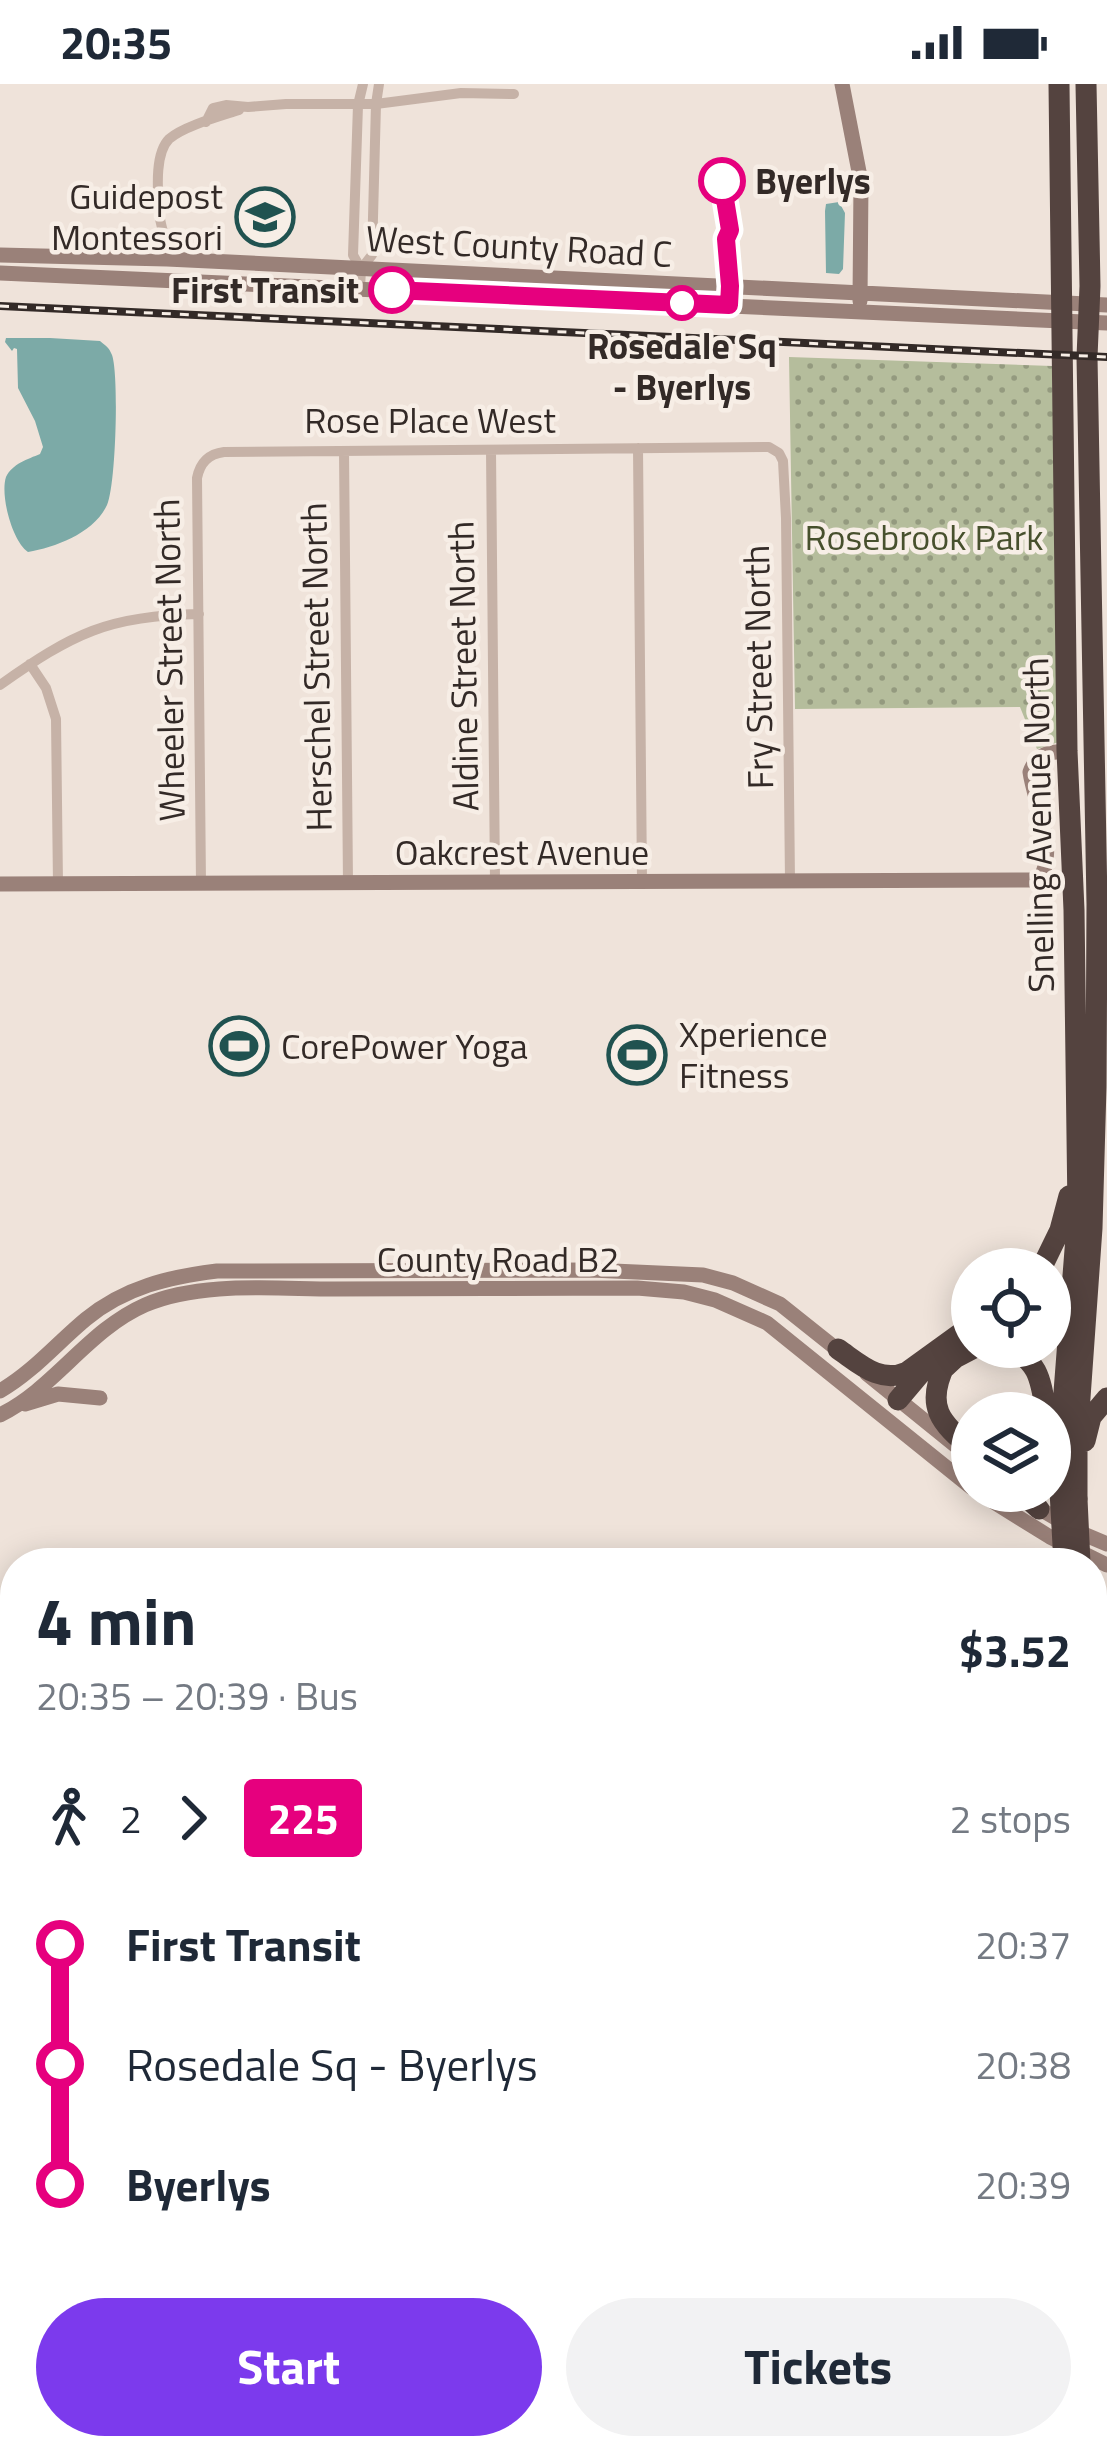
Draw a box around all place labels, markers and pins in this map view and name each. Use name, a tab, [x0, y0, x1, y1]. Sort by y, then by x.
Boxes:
place label: Byerlys	[755, 153, 871, 208]
marker: Byerlys	[700, 159, 744, 203]
place label: Guidepost Montessori	[51, 168, 223, 264]
school or university icon: Guidepost Montessori	[234, 186, 296, 248]
place label: First Transit	[171, 262, 359, 317]
marker: First Transit	[370, 268, 414, 312]
marker: Rosedale Sq - Byerlys	[666, 287, 698, 319]
place label: Rosedale Sq - Byerlys	[587, 318, 777, 414]
place label: Xperience Fitness	[679, 1006, 828, 1102]
sports icon: CorePower Yoga	[208, 1015, 270, 1077]
place label: CorePower Yoga	[281, 1018, 528, 1073]
sports icon: Xperience Fitness	[606, 1024, 668, 1086]

